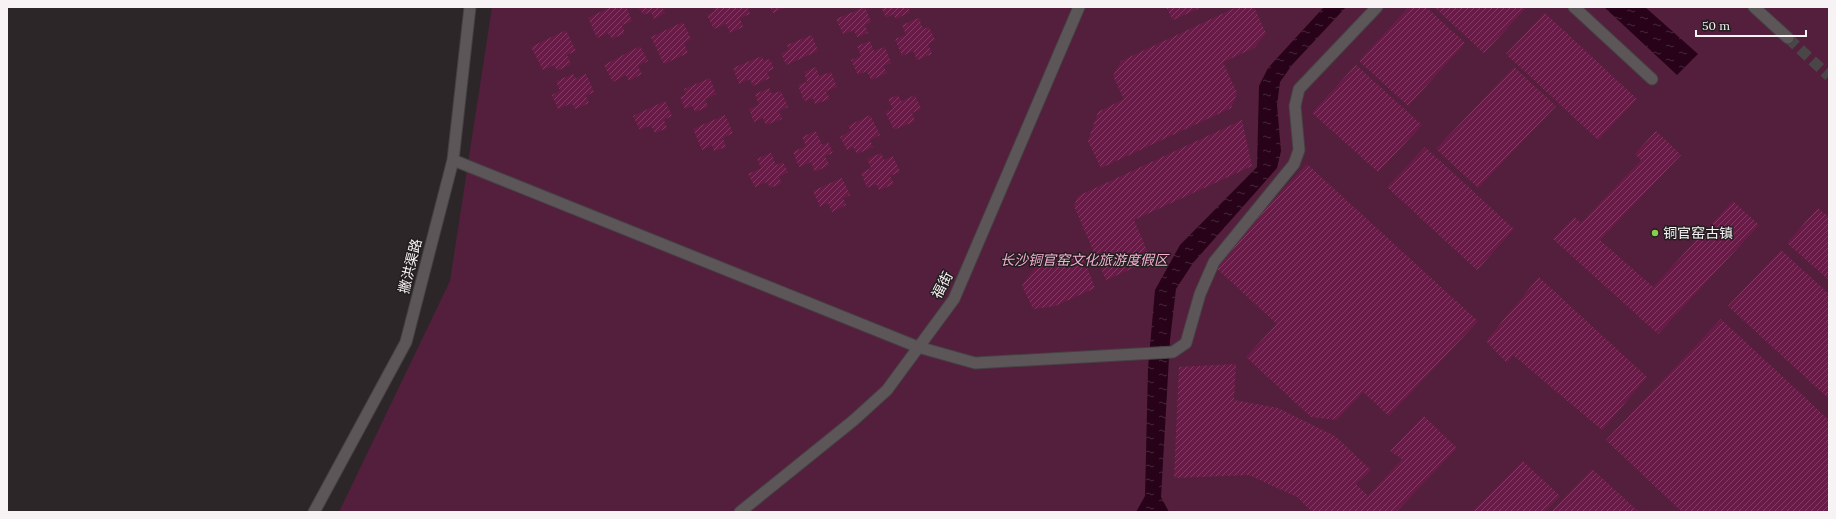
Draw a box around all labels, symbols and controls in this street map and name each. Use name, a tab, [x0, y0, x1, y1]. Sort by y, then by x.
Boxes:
scale bar	[1696, 12, 1806, 38]
text: 50 m	[1702, 18, 1730, 33]
place label: 铜官窑古镇	[1663, 224, 1733, 242]
marker: 铜官窑古镇	[1650, 228, 1660, 238]
street label: 撇洪渠路	[394, 237, 426, 295]
park label: 长沙铜官窑文化旅游度假区	[1000, 251, 1170, 269]
street label: 福街	[927, 268, 957, 302]

